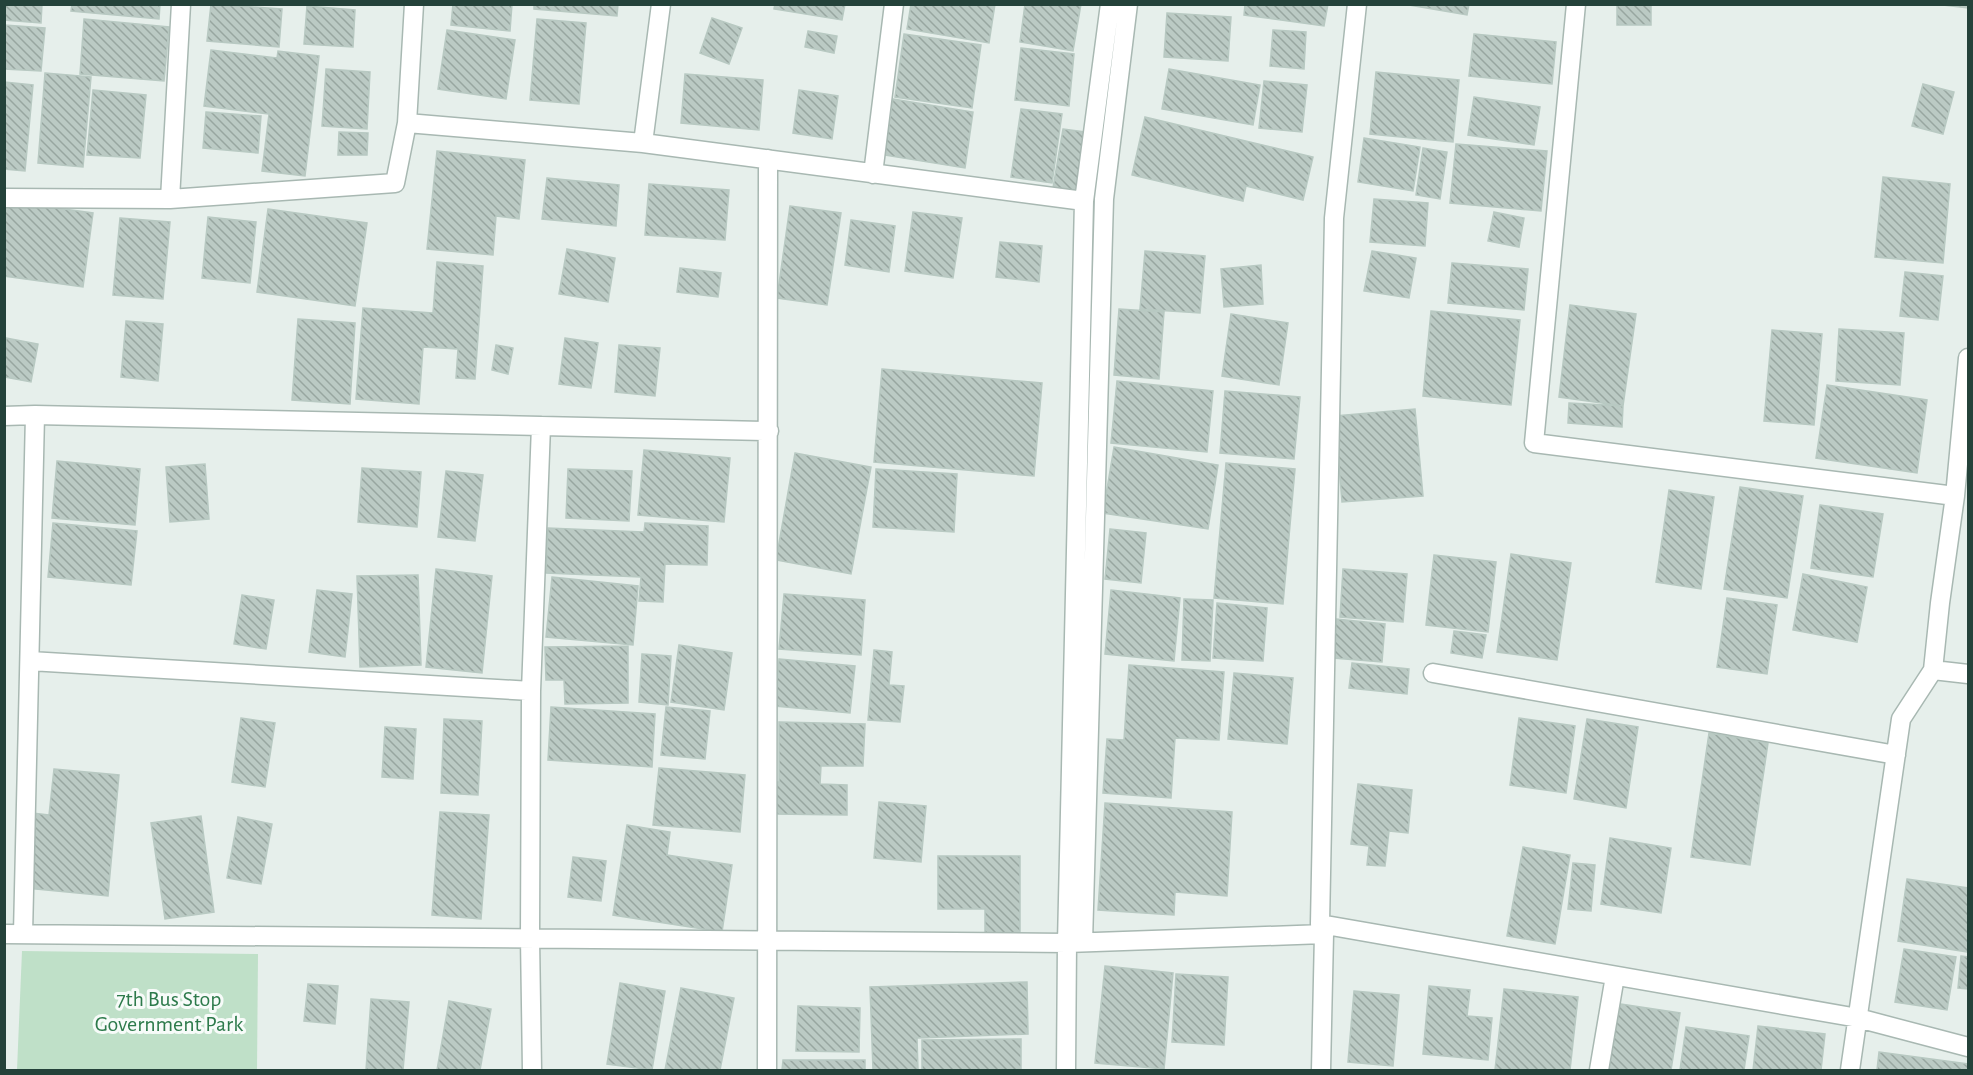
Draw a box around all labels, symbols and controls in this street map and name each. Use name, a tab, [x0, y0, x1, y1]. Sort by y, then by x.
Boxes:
park label: 7th Bus Stop Government Park	[95, 988, 243, 1035]

